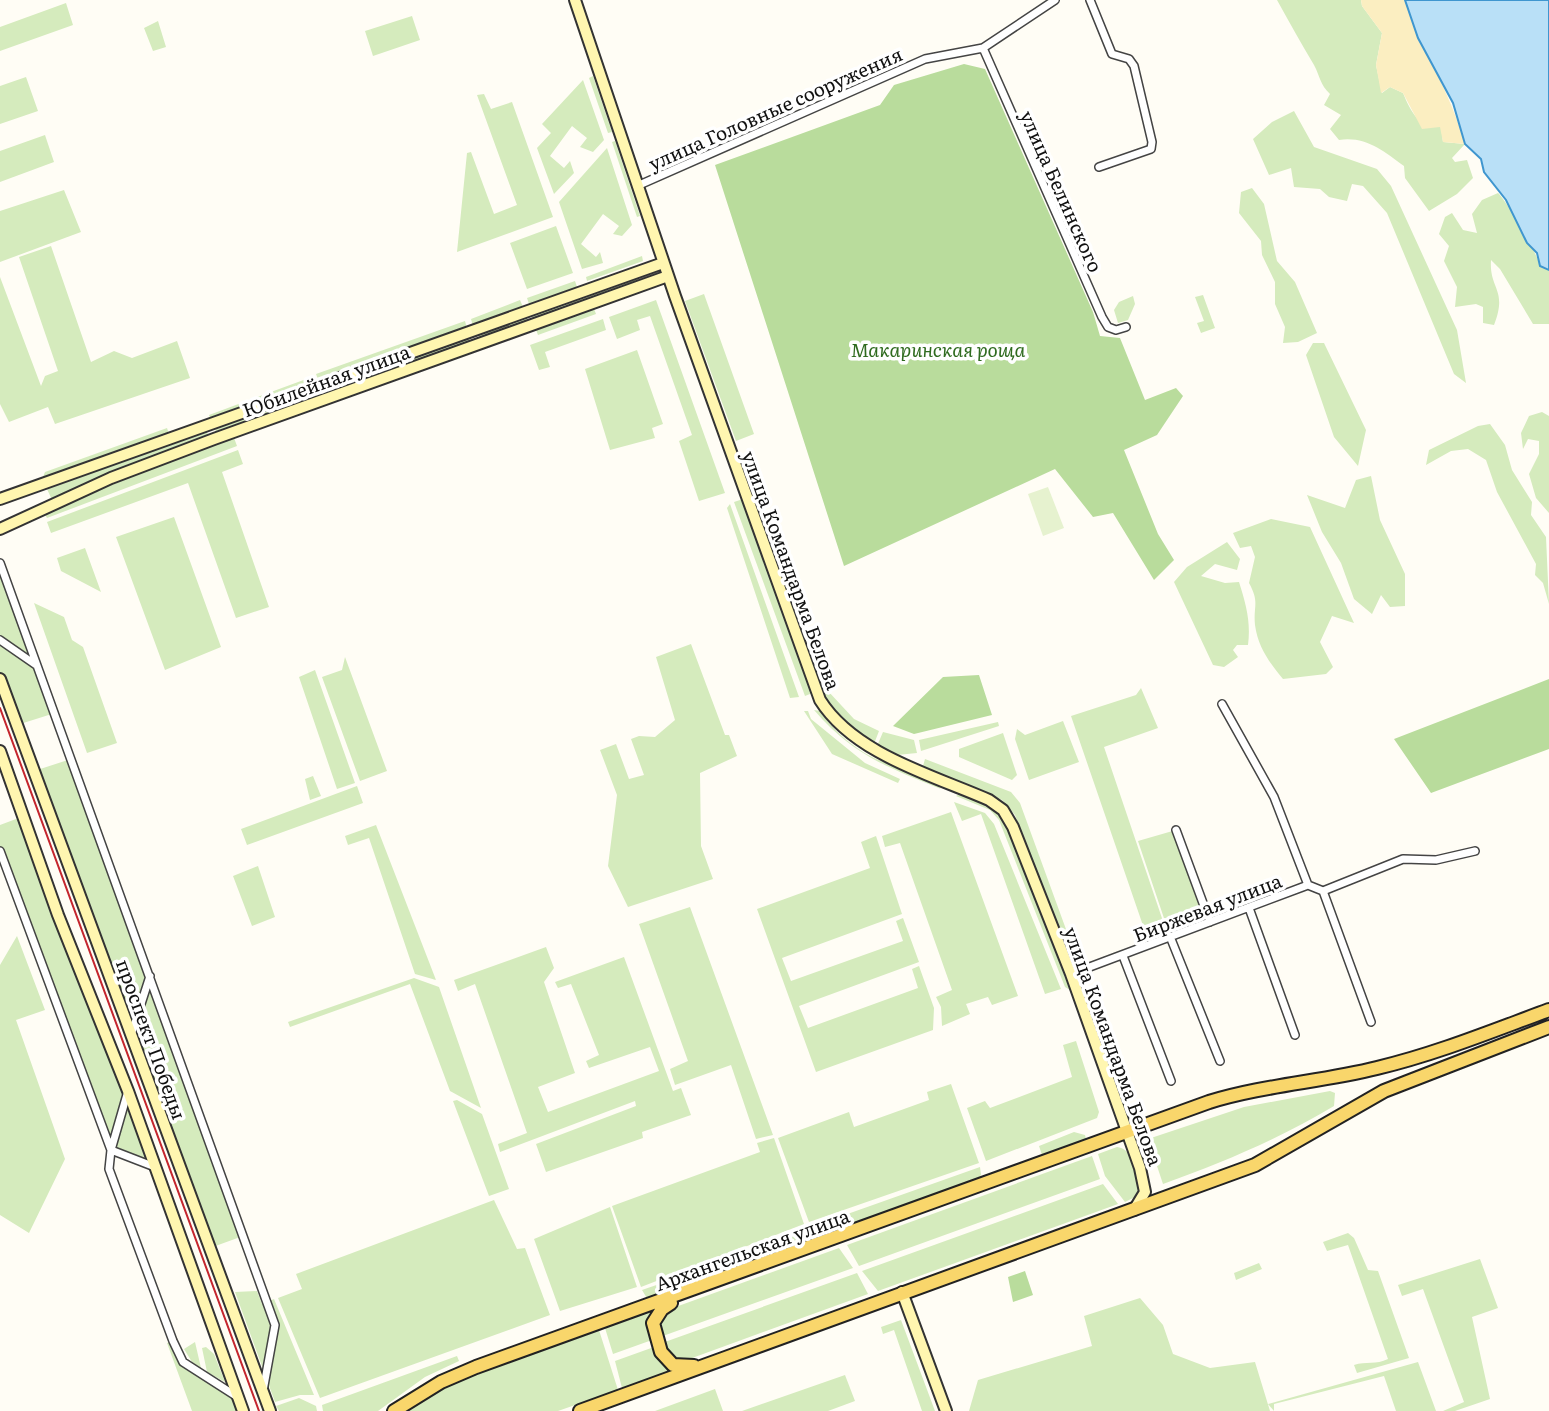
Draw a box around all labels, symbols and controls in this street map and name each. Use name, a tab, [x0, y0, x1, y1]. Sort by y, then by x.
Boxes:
street label: улица Головные сооружения	[643, 39, 907, 177]
street label: улица Белинского	[1014, 106, 1110, 276]
park label: Макаринская роща	[851, 335, 1026, 363]
street label: Юбилейная улица	[238, 336, 414, 423]
street label: улица Командарма Белова	[736, 446, 849, 694]
street label: Биржевая улица	[1129, 865, 1286, 948]
street label: улица Командарма Белова	[1058, 922, 1171, 1170]
street label: проспект Победы	[110, 955, 194, 1123]
street label: Архангельская улица	[651, 1201, 854, 1297]

